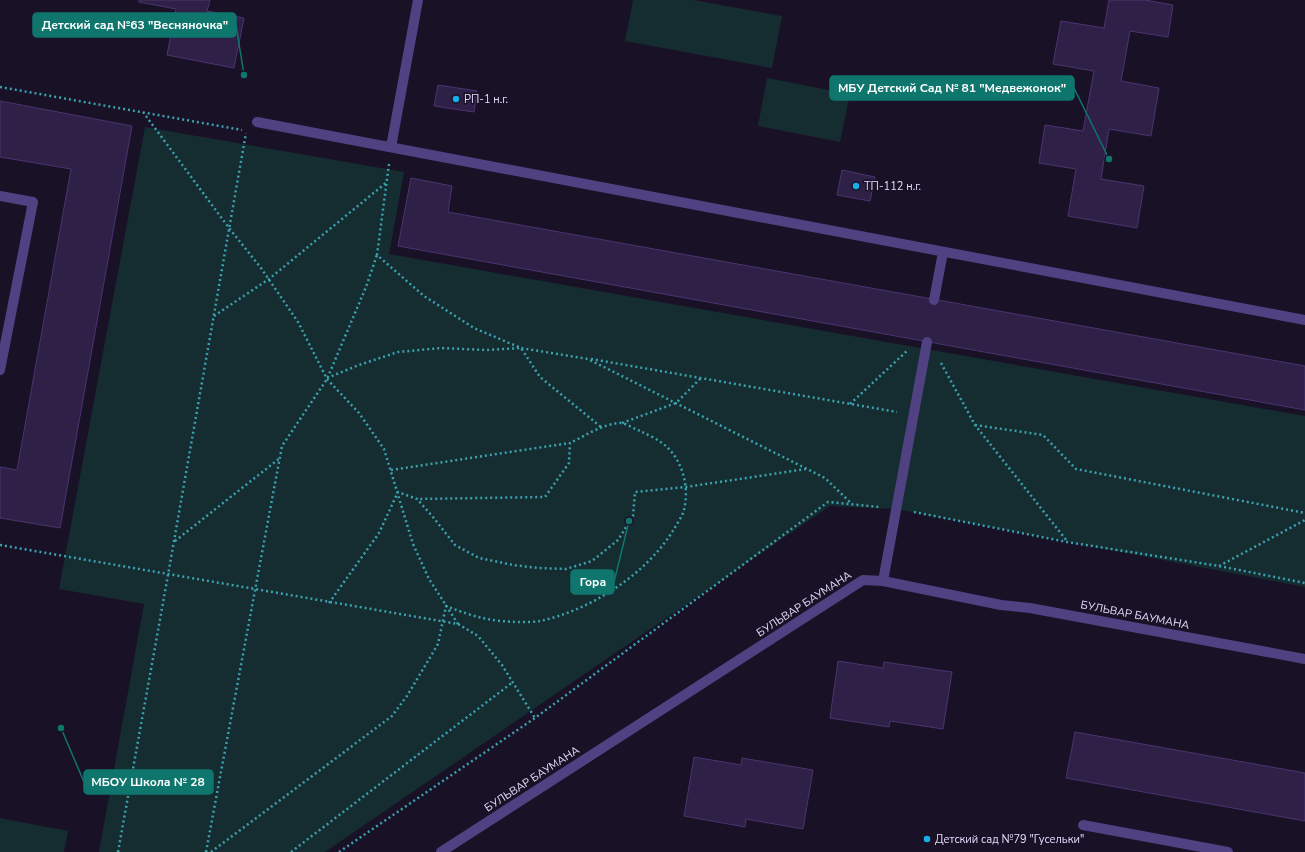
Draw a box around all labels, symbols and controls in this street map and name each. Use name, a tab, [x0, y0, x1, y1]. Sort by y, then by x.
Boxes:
callout: Детский сад №63 "Весняночка"	[33, 13, 236, 37]
text: Детский сад №63 "Весняночка"	[42, 17, 228, 33]
callout: МБУ Детский Сад № 81 "Медвежонок"	[830, 76, 1074, 100]
text: МБУ Детский Сад № 81 "Медвежонок"	[838, 80, 1066, 96]
place label: РП-1 н.г.	[464, 92, 508, 107]
marker: РП-1 н.г.	[451, 94, 461, 104]
place label: ТП-112 н.г.	[864, 179, 921, 194]
marker: ТП-112 н.г.	[851, 181, 861, 191]
street label: БУЛЬВАР БАУМАНА	[754, 568, 854, 640]
callout: Гора	[571, 570, 614, 594]
text: Гора	[580, 574, 606, 590]
street label: БУЛЬВАР БАУМАНА	[1079, 597, 1191, 633]
street label: БУЛЬВАР БАУМАНА	[482, 743, 582, 815]
callout: МБОУ Школа № 28	[84, 770, 213, 794]
text: МБОУ Школа № 28	[91, 774, 205, 790]
place label: Детский сад №79 "Гусельки"	[935, 832, 1084, 847]
marker: Детский сад №79 "Гусельки"	[922, 834, 932, 844]

